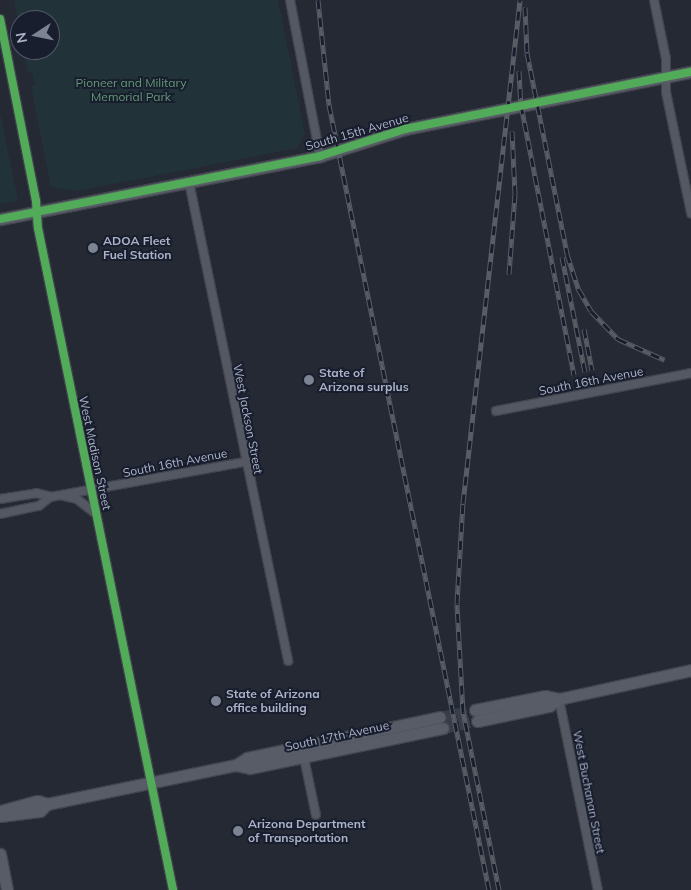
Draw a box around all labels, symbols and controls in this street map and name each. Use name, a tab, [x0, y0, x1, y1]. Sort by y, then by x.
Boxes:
north arrow	[10, 10, 60, 60]
text: N	[11, 31, 31, 45]
park label: Pioneer and Military Memorial Park	[75, 76, 187, 104]
street label: South 15th Avenue	[304, 110, 410, 154]
place label: ADOA Fleet Fuel Station	[103, 234, 172, 262]
marker: ADOA Fleet Fuel Station	[87, 242, 99, 254]
street label: West Jackson Street	[230, 363, 266, 475]
street label: South 16th Avenue	[538, 364, 644, 398]
place label: State of Arizona surplus	[319, 366, 409, 394]
marker: State of Arizona surplus	[303, 374, 315, 386]
street label: West Madison Street	[76, 395, 114, 511]
street label: South 16th Avenue	[122, 446, 228, 480]
place label: State of Arizona office building	[226, 687, 320, 715]
marker: State of Arizona office building	[210, 695, 222, 707]
street label: South 17th Avenue	[284, 718, 390, 754]
street label: West Buchanan Street	[570, 729, 608, 855]
place label: Arizona Department of Transportation	[248, 817, 365, 845]
marker: Arizona Department of Transportation	[232, 825, 244, 837]

